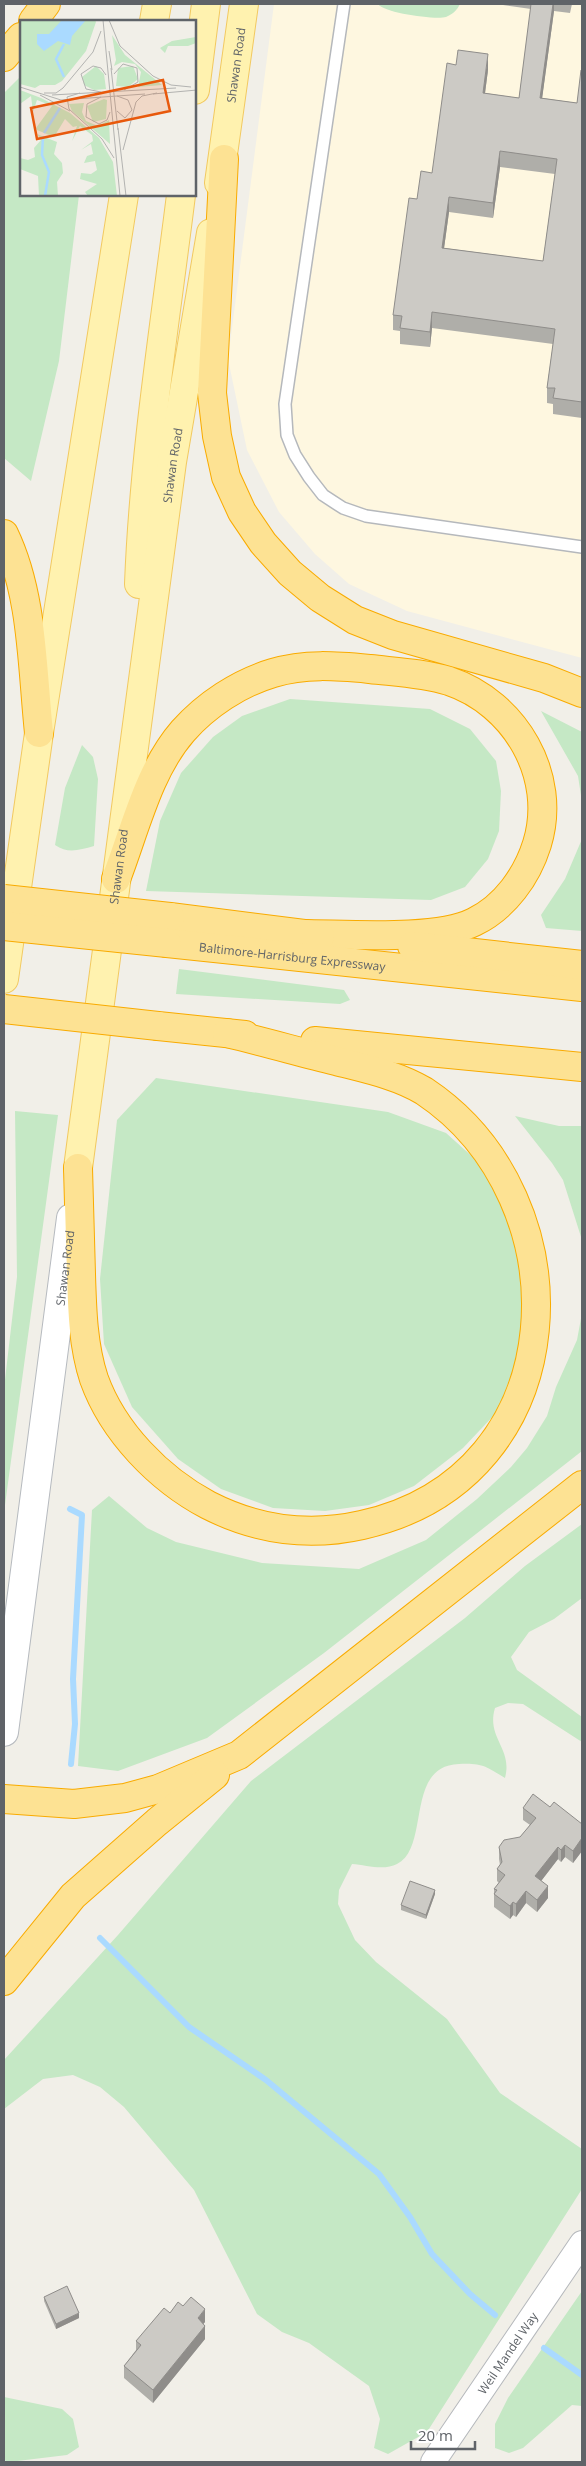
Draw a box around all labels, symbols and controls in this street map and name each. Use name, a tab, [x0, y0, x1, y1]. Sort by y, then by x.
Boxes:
inset map	[20, 20, 196, 196]
street label: Shawan Road	[222, 26, 249, 104]
street label: Shawan Road	[158, 426, 186, 504]
street label: Shawan Road	[105, 828, 132, 905]
street label: Baltimore-Harrisburg Expressway	[198, 938, 387, 975]
street label: Shawan Road	[51, 1229, 78, 1307]
street label: Weil Mandel Way	[473, 2308, 542, 2397]
scale bar	[411, 2418, 475, 2450]
text: 20 m	[418, 2425, 453, 2445]

